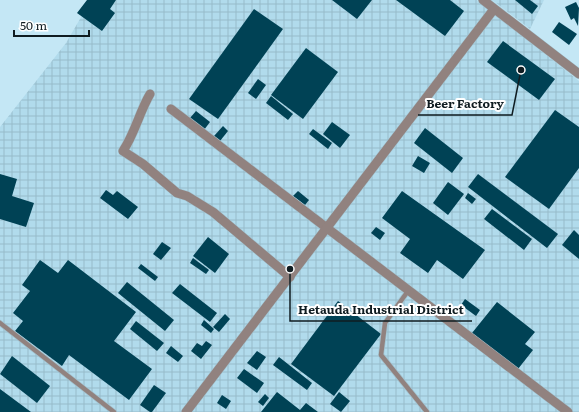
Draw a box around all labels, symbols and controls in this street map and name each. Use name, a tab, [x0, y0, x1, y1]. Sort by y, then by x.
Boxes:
scale bar	[14, 12, 89, 38]
text: 50 m	[20, 16, 47, 34]
callout: Beer Factory	[418, 91, 512, 115]
text: Beer Factory	[426, 94, 504, 112]
callout: Hetauda Industrial District	[290, 297, 472, 321]
text: Hetauda Industrial District	[298, 300, 465, 318]

